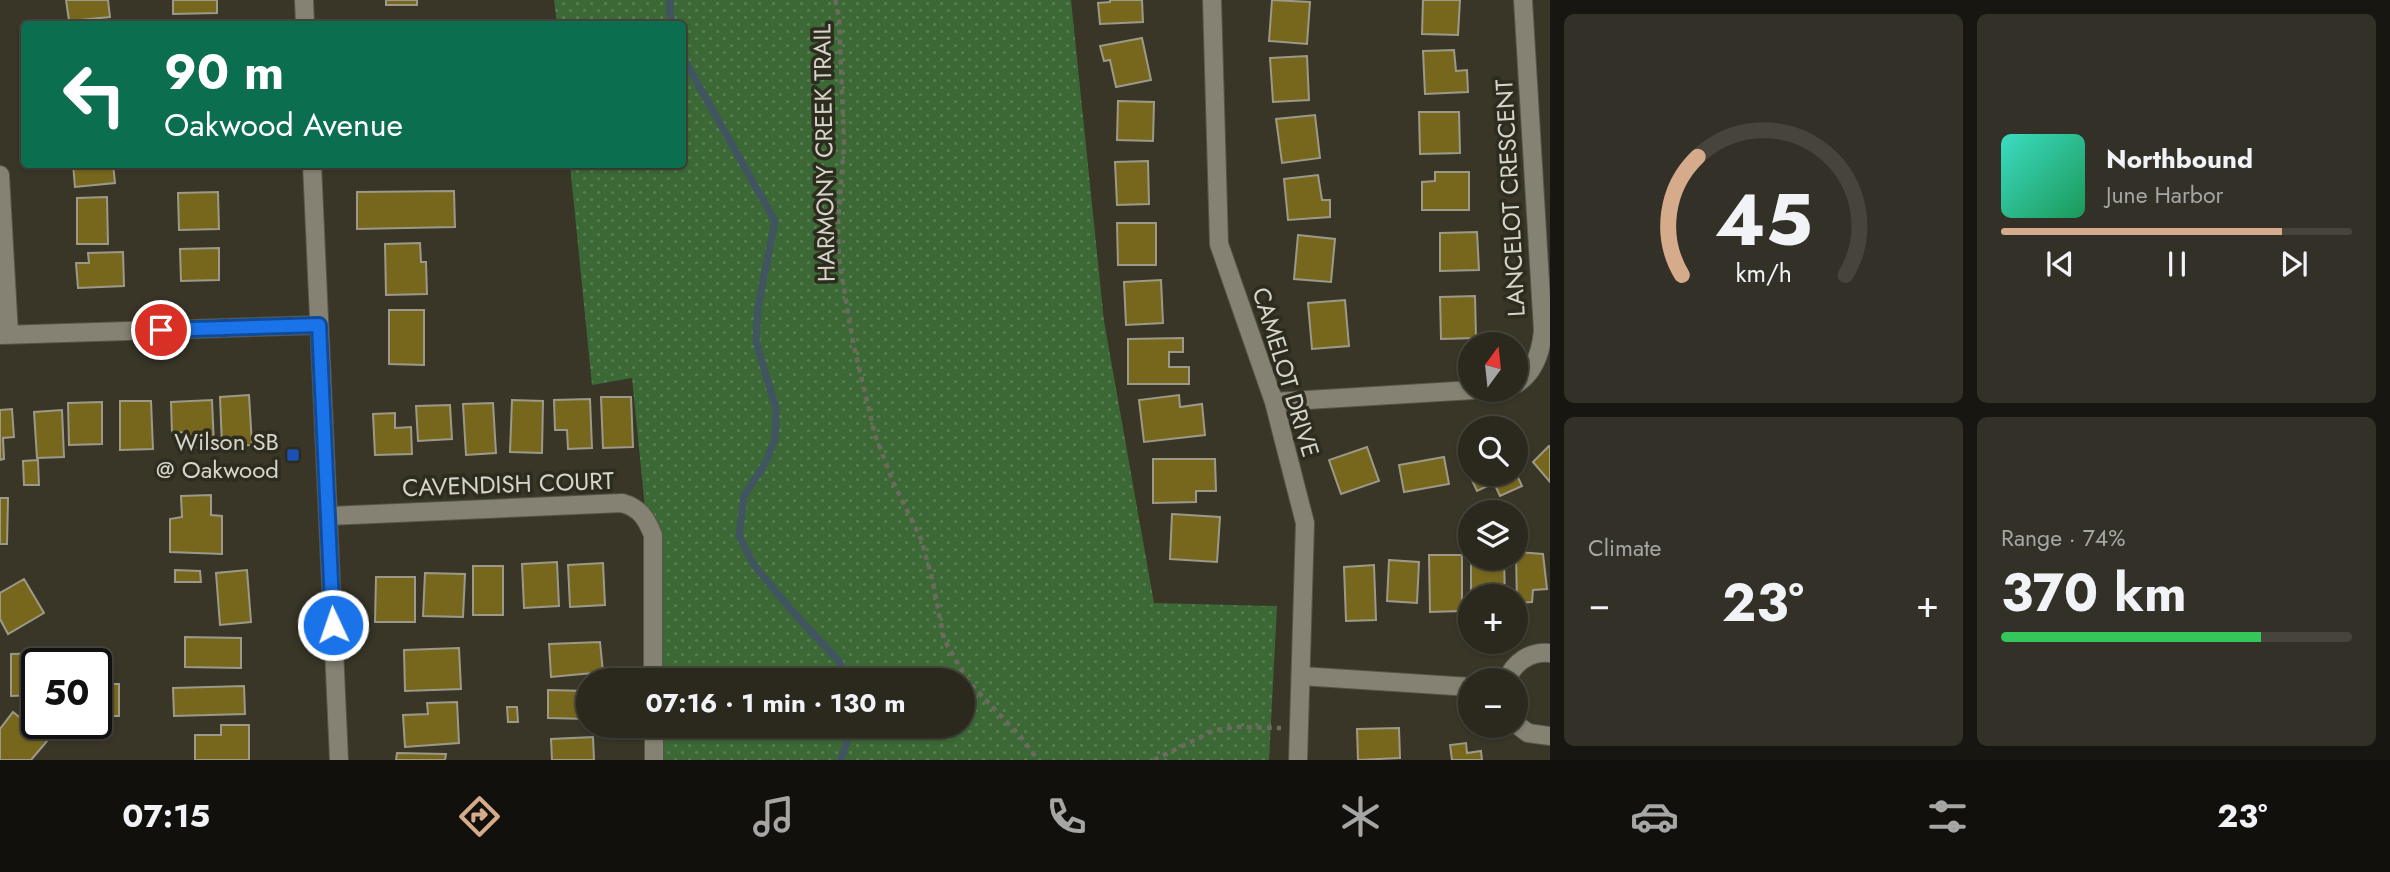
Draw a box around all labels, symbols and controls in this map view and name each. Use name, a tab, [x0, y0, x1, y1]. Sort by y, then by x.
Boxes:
street label: HARMONY CREEK TRAIL	[804, 23, 844, 282]
text: 90 m	[164, 37, 284, 107]
icon: left	[49, 49, 140, 140]
street label: LANCELOT CRESCENT	[1486, 78, 1534, 318]
text: Oakwood Avenue	[164, 102, 403, 148]
text: Northbound	[2106, 140, 2253, 178]
text: 45	[1715, 167, 1812, 272]
text: June Harbor	[2106, 178, 2223, 212]
icon: previous	[2041, 245, 2079, 283]
icon: pause	[2158, 245, 2196, 283]
icon: next	[2275, 245, 2313, 283]
text: km/h	[1735, 255, 1792, 291]
street label: CAMELOT DRIVE	[1244, 283, 1328, 461]
pin	[131, 300, 191, 360]
icon: arrive	[142, 311, 180, 349]
north arrow	[1458, 332, 1528, 402]
map controls	[1458, 332, 1528, 738]
button: search	[1458, 416, 1528, 486]
place label: Wilson SB @ Oakwood	[156, 424, 279, 487]
marker: Wilson SB @ Oakwood	[285, 447, 301, 463]
street label: CAVENDISH COURT	[402, 463, 614, 505]
button: layers	[1458, 500, 1528, 570]
text: Range · 74%	[2001, 521, 2125, 555]
text: Climate	[1588, 531, 1661, 565]
text: 370 km	[2001, 555, 2187, 631]
text: 23°	[1722, 565, 1804, 641]
text: −	[1588, 576, 1610, 631]
text: +	[1916, 576, 1939, 631]
button: +	[1458, 584, 1528, 654]
position arrow	[296, 588, 370, 662]
speed limit sign: 50	[21, 648, 112, 739]
button: −	[1458, 668, 1528, 738]
text: 07:16 · 1 min · 130 m	[645, 684, 906, 722]
icon: directions	[455, 792, 504, 841]
icon: music	[749, 792, 798, 841]
icon: phone	[1042, 792, 1091, 841]
icon: climate	[1336, 792, 1385, 841]
icon: car	[1630, 792, 1679, 841]
icon: filters	[1923, 792, 1972, 841]
text: 07:15	[122, 793, 210, 839]
text: 23°	[2217, 793, 2268, 839]

